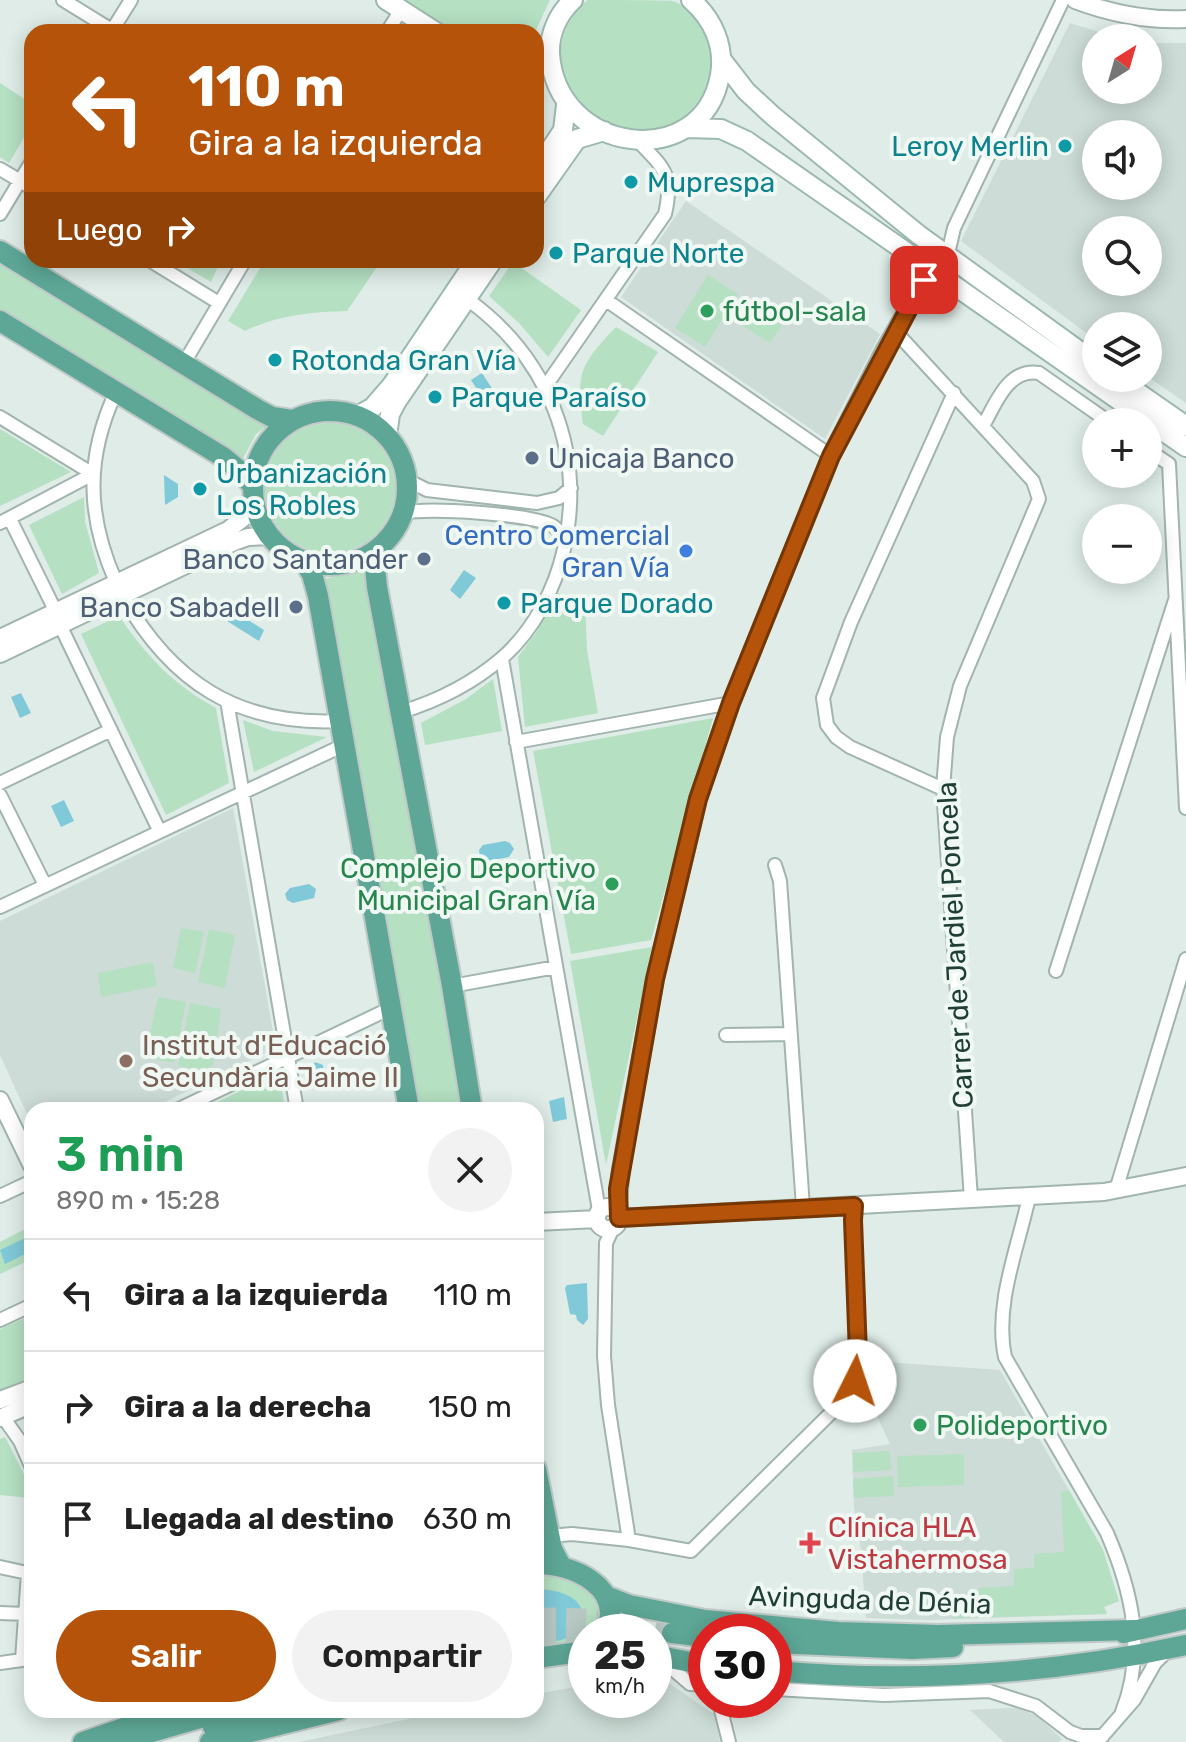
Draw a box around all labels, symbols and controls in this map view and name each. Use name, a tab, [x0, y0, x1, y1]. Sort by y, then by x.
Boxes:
north arrow	[1082, 24, 1162, 104]
map controls	[1082, 24, 1162, 584]
text: 110 m	[188, 54, 345, 120]
icon: left	[56, 56, 160, 160]
button: sound	[1082, 120, 1162, 200]
text: Gira a la izquierda	[188, 121, 483, 164]
place label: Leroy Merlin	[891, 130, 1049, 163]
marker: Leroy Merlin	[1056, 137, 1074, 155]
place label: Muprespa	[647, 166, 775, 199]
marker: Muprespa	[622, 173, 640, 191]
icon: right	[158, 208, 202, 252]
text: Luego	[56, 212, 142, 248]
button: search	[1082, 216, 1162, 296]
place label: Parque Norte	[572, 237, 744, 270]
marker: Parque Norte	[547, 244, 565, 262]
pin	[890, 246, 958, 314]
icon: arrive	[902, 258, 946, 302]
place label: fútbol-sala	[723, 295, 867, 328]
marker: fútbol-sala	[698, 302, 716, 320]
button: layers	[1082, 312, 1162, 392]
place label: Rotonda Gran Vía	[291, 344, 517, 377]
marker: Rotonda Gran Vía	[266, 351, 284, 369]
place label: Parque Paraíso	[451, 381, 647, 414]
marker: Parque Paraíso	[426, 388, 444, 406]
button: +	[1082, 408, 1162, 488]
place label: Unicaja Banco	[548, 442, 735, 475]
marker: Unicaja Banco	[523, 449, 541, 467]
place label: Urbanización Los Robles	[216, 457, 387, 522]
marker: Urbanización Los Robles	[191, 480, 209, 498]
button: −	[1082, 504, 1162, 584]
place label: Centro Comercial Gran Vía	[445, 519, 670, 584]
marker: Centro Comercial Gran Vía	[677, 542, 695, 560]
place label: Banco Santander	[182, 543, 408, 576]
marker: Banco Santander	[415, 550, 433, 568]
place label: Parque Dorado	[520, 587, 714, 620]
place label: Banco Sabadell	[80, 591, 280, 624]
marker: Parque Dorado	[495, 594, 513, 612]
marker: Banco Sabadell	[287, 598, 305, 616]
street label: Carrer de Jardiel Poncela	[930, 781, 980, 1109]
place label: Complejo Deportivo Municipal Gran Vía	[340, 852, 596, 917]
marker: Complejo Deportivo Municipal Gran Vía	[603, 875, 621, 893]
place label: Institut d'Educació Secundària Jaime II	[142, 1029, 399, 1094]
marker: Institut d'Educació Secundària Jaime II	[117, 1052, 135, 1070]
text: 3 min	[56, 1126, 185, 1183]
button: close	[428, 1128, 512, 1212]
text: 890 m · 15:28	[56, 1185, 220, 1216]
icon: left	[56, 1273, 100, 1317]
text: Gira a la izquierda	[124, 1277, 388, 1313]
text: 110 m	[433, 1277, 512, 1313]
position arrow	[813, 1339, 897, 1423]
icon: right	[56, 1385, 100, 1429]
text: Gira a la derecha	[124, 1389, 371, 1425]
text: 150 m	[428, 1389, 512, 1425]
place label: Polideportivo	[936, 1409, 1108, 1442]
marker: Polideportivo	[911, 1416, 929, 1434]
icon: arrive	[56, 1497, 100, 1541]
text: Llegada al destino	[124, 1501, 394, 1537]
text: 630 m	[423, 1501, 512, 1537]
place label: Clínica HLA Vistahermosa	[828, 1511, 1008, 1576]
marker: Clínica HLA Vistahermosa	[799, 1532, 821, 1554]
street label: Avinguda de Dénia	[748, 1579, 992, 1621]
button: Salir	[56, 1610, 276, 1702]
button: Compartir	[292, 1610, 512, 1702]
speed limit sign: 30	[688, 1614, 792, 1718]
text: 25	[594, 1632, 646, 1679]
text: km/h	[595, 1674, 645, 1698]

